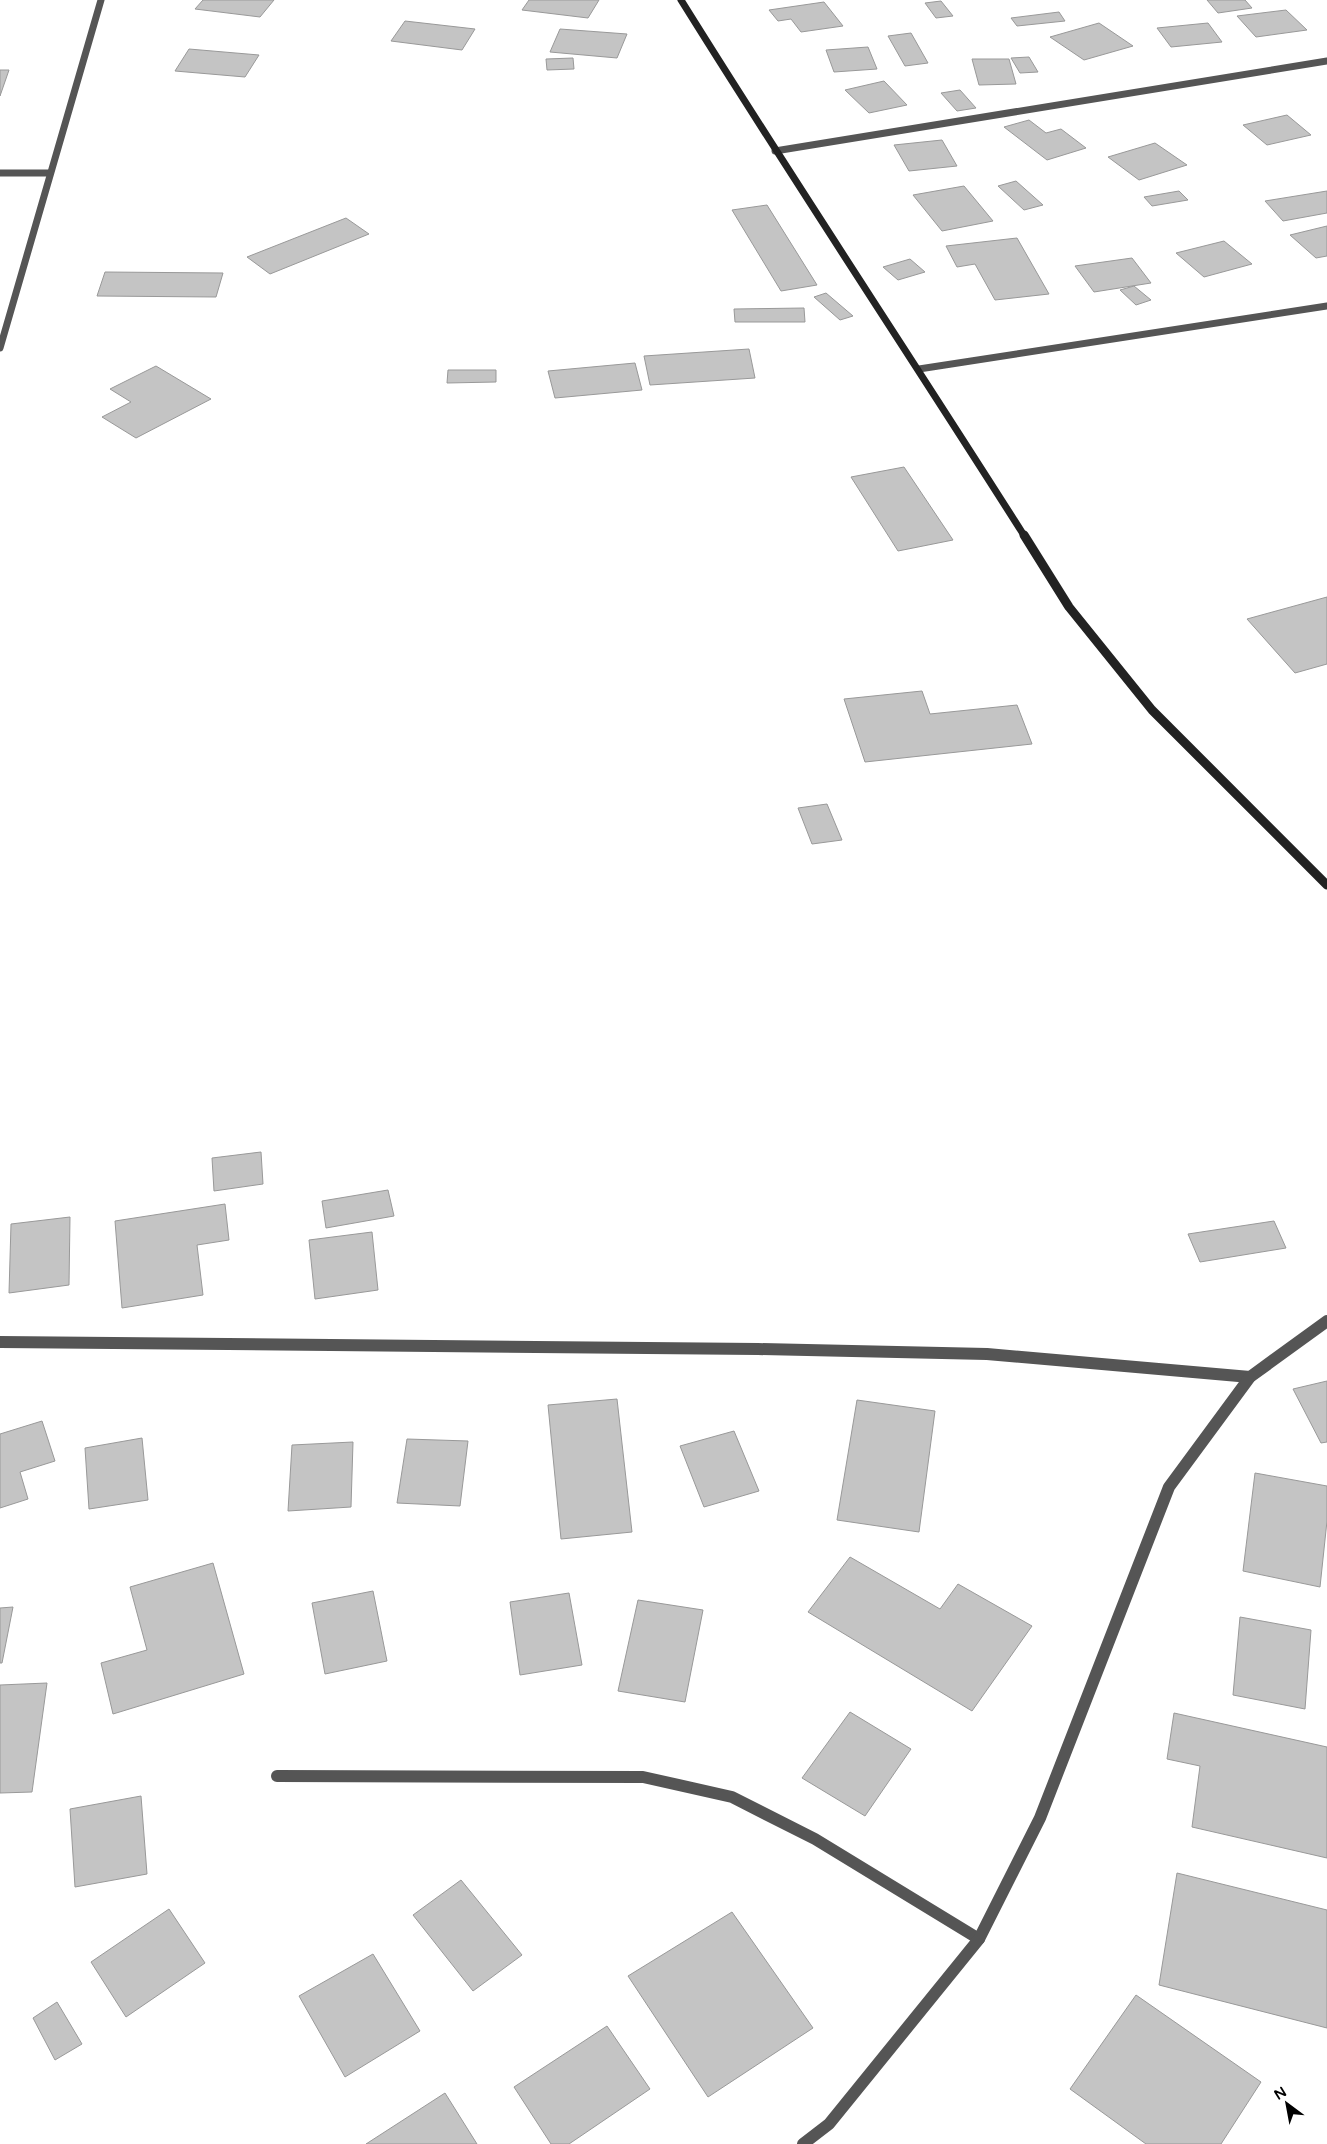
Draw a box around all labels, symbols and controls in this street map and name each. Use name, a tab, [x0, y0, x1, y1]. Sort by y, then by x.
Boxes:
north arrow	[1262, 2079, 1312, 2129]
text: N	[1271, 2083, 1290, 2104]

